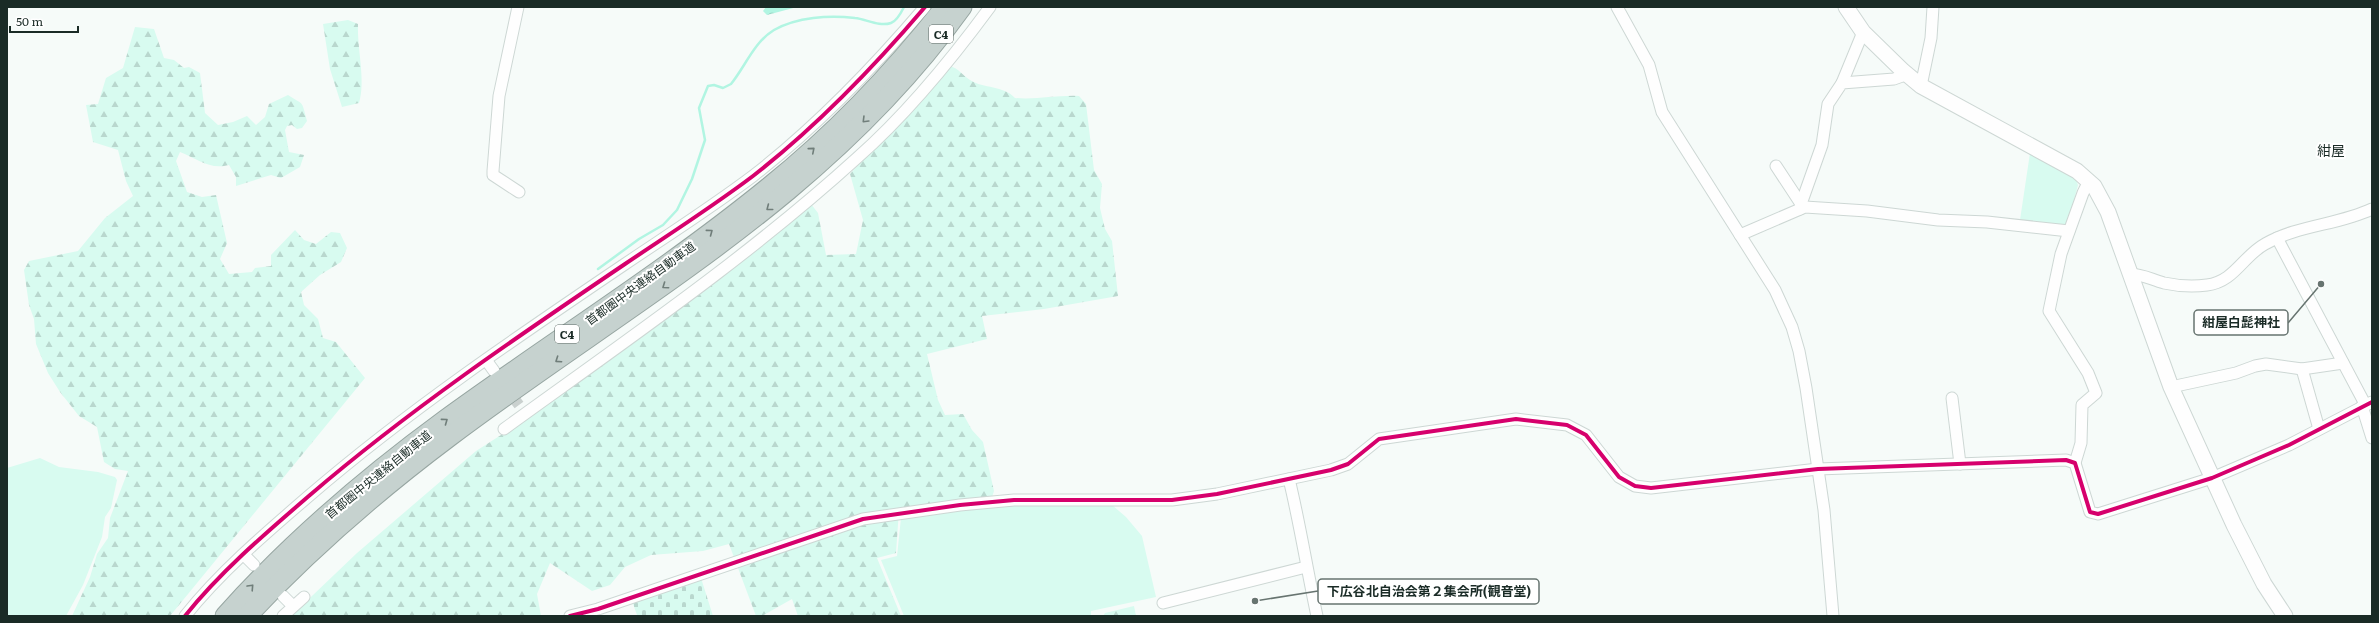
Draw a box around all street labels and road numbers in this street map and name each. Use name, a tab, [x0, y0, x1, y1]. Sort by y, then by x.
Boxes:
road number: C4	[929, 25, 953, 43]
street label: 首都圏中央連絡自動車道	[581, 237, 699, 329]
road number: C4	[555, 325, 579, 343]
street label: 首都圏中央連絡自動車道	[321, 425, 435, 523]

